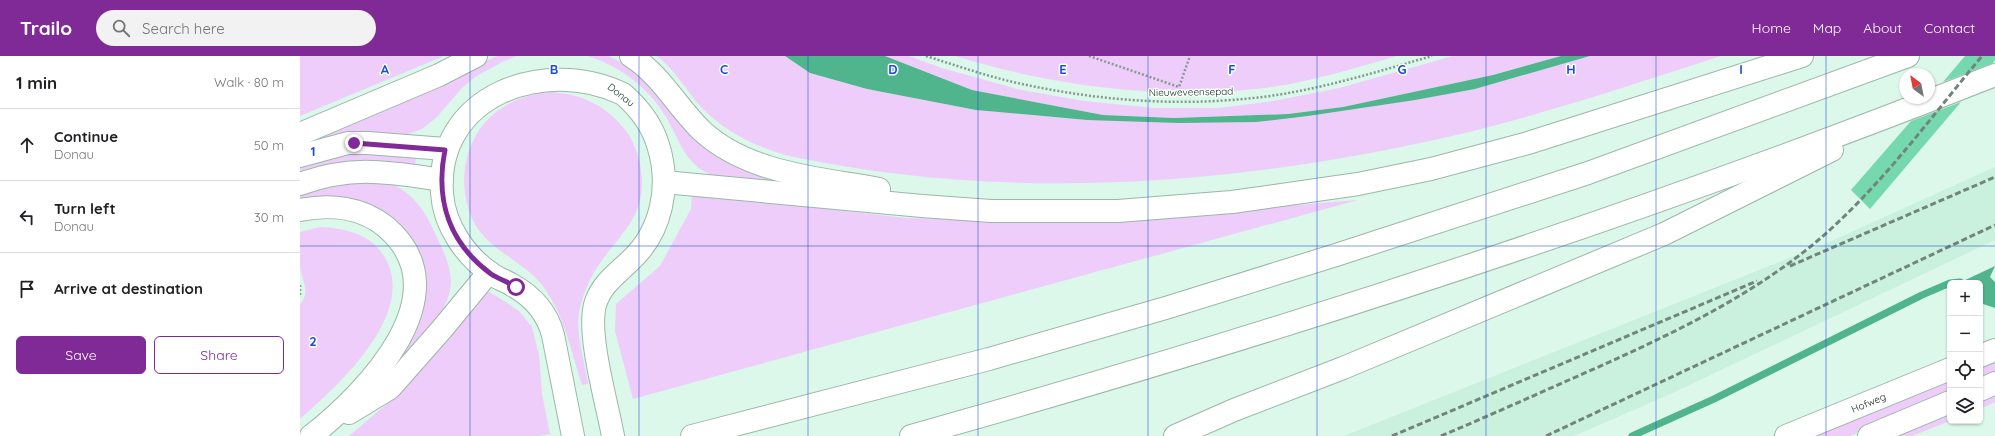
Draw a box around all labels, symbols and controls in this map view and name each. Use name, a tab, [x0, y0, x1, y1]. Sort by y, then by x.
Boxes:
search box	[96, 10, 376, 46]
text: Trailo	[20, 16, 72, 40]
icon: search	[110, 17, 132, 39]
text: Search here	[142, 19, 225, 38]
text: Home	[1752, 19, 1791, 37]
text: Map	[1813, 19, 1841, 37]
text: About	[1863, 19, 1902, 37]
text: Contact	[1924, 19, 1975, 37]
text: A	[381, 61, 390, 77]
text: B	[550, 61, 558, 77]
text: C	[720, 61, 728, 77]
text: D	[888, 61, 898, 77]
text: E	[1059, 61, 1067, 77]
text: F	[1228, 61, 1236, 77]
text: G	[1397, 61, 1407, 77]
text: H	[1566, 61, 1576, 77]
text: I	[1739, 61, 1743, 77]
north arrow	[1899, 68, 1935, 104]
text: 1 min	[16, 72, 57, 93]
text: Walk · 80 m	[214, 74, 284, 90]
street label: Donau	[605, 80, 637, 110]
street label: Nieuweveensepad	[1149, 85, 1233, 99]
text: Continue	[54, 127, 118, 146]
icon: ahead	[16, 134, 38, 156]
route end	[345, 134, 363, 152]
text: 50 m	[254, 137, 284, 153]
text: 1	[310, 143, 316, 159]
text: Donau	[54, 146, 94, 162]
text: Turn left	[54, 199, 116, 218]
icon: left	[16, 206, 38, 228]
text: 30 m	[254, 209, 284, 225]
text: Donau	[54, 218, 94, 234]
icon: arrive	[16, 278, 38, 300]
route start	[507, 278, 525, 296]
text: Arrive at destination	[54, 279, 203, 298]
map controls	[1947, 280, 1983, 424]
button: +	[1947, 280, 1983, 316]
button: −	[1947, 316, 1983, 352]
text: 2	[309, 333, 317, 349]
button: Save	[16, 336, 146, 374]
button: Share	[154, 336, 284, 374]
button: locate	[1947, 352, 1983, 388]
button: layers	[1947, 388, 1983, 424]
street label: Hofweg	[1849, 389, 1888, 415]

